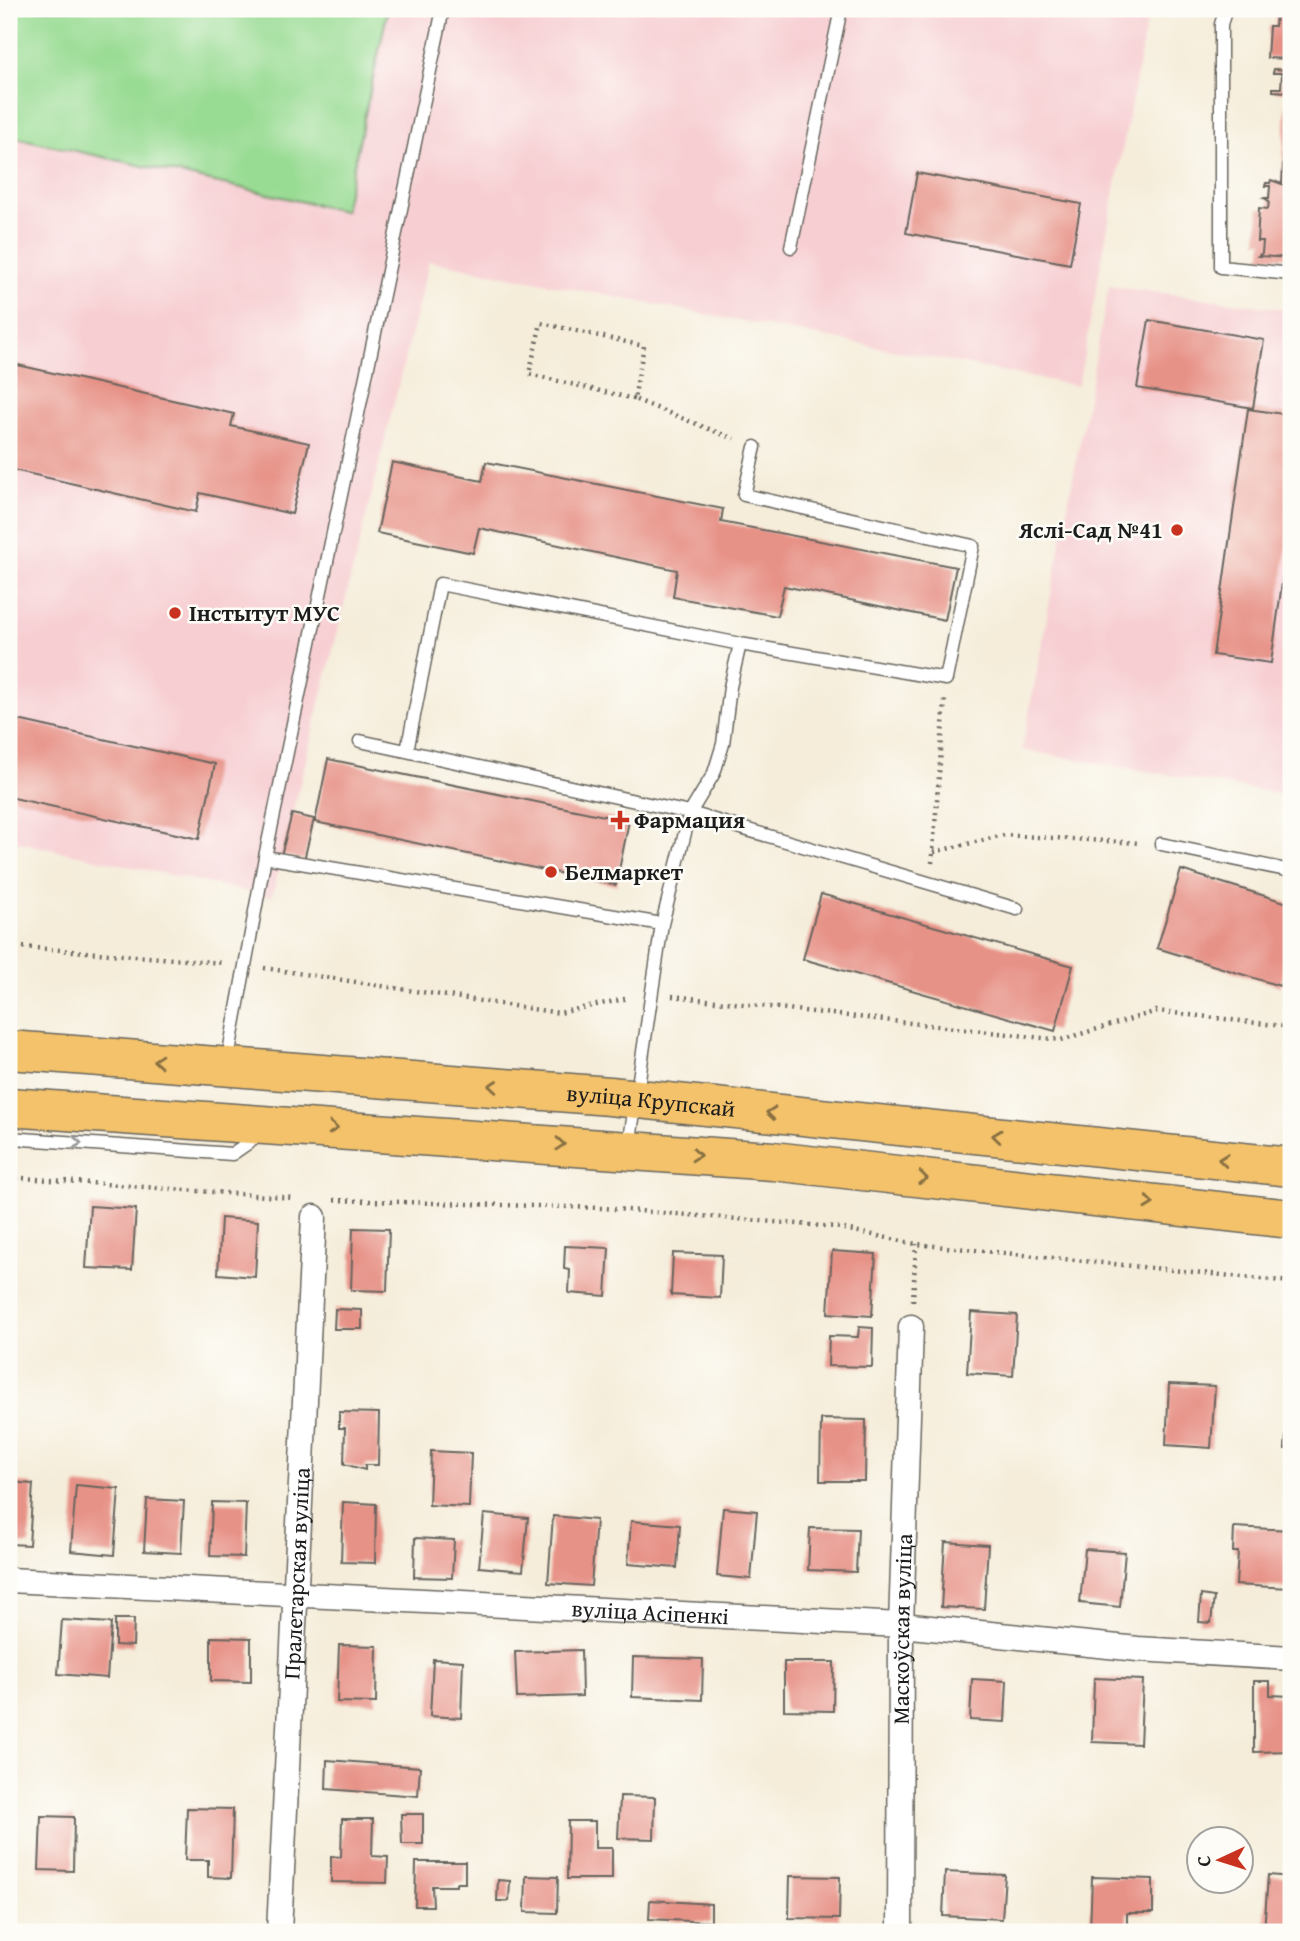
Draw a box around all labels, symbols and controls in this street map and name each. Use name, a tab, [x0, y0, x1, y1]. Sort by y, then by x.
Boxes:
place label: Яслі-Сад №41	[1018, 513, 1163, 546]
marker: Яслі-Сад №41	[1169, 522, 1185, 538]
place label: Інстытут МУС	[189, 596, 340, 629]
marker: Інстытут МУС	[167, 605, 183, 621]
place label: Фармация	[634, 803, 745, 836]
marker: Фармация	[612, 812, 628, 828]
place label: Белмаркет	[565, 855, 684, 888]
marker: Белмаркет	[543, 864, 559, 880]
one-way arrow	[152, 1054, 163, 1069]
street label: вуліца Крупскай	[565, 1076, 737, 1125]
one-way arrow	[487, 1079, 498, 1094]
one-way arrow	[765, 1105, 777, 1120]
one-way arrow	[328, 1120, 339, 1135]
one-way arrow	[991, 1129, 1002, 1144]
one-way arrow	[72, 1135, 83, 1150]
one-way arrow	[555, 1137, 566, 1152]
one-way arrow	[691, 1147, 702, 1162]
one-way arrow	[1218, 1153, 1229, 1168]
one-way arrow	[918, 1170, 929, 1185]
one-way arrow	[1144, 1195, 1155, 1210]
street label: Пралетарская вуліца	[274, 1467, 318, 1680]
street label: Маскоўская вуліца	[884, 1533, 920, 1724]
street label: вуліца Асіпенкі	[571, 1591, 730, 1632]
north arrow	[1184, 1826, 1254, 1896]
text: С	[1189, 1855, 1217, 1868]

